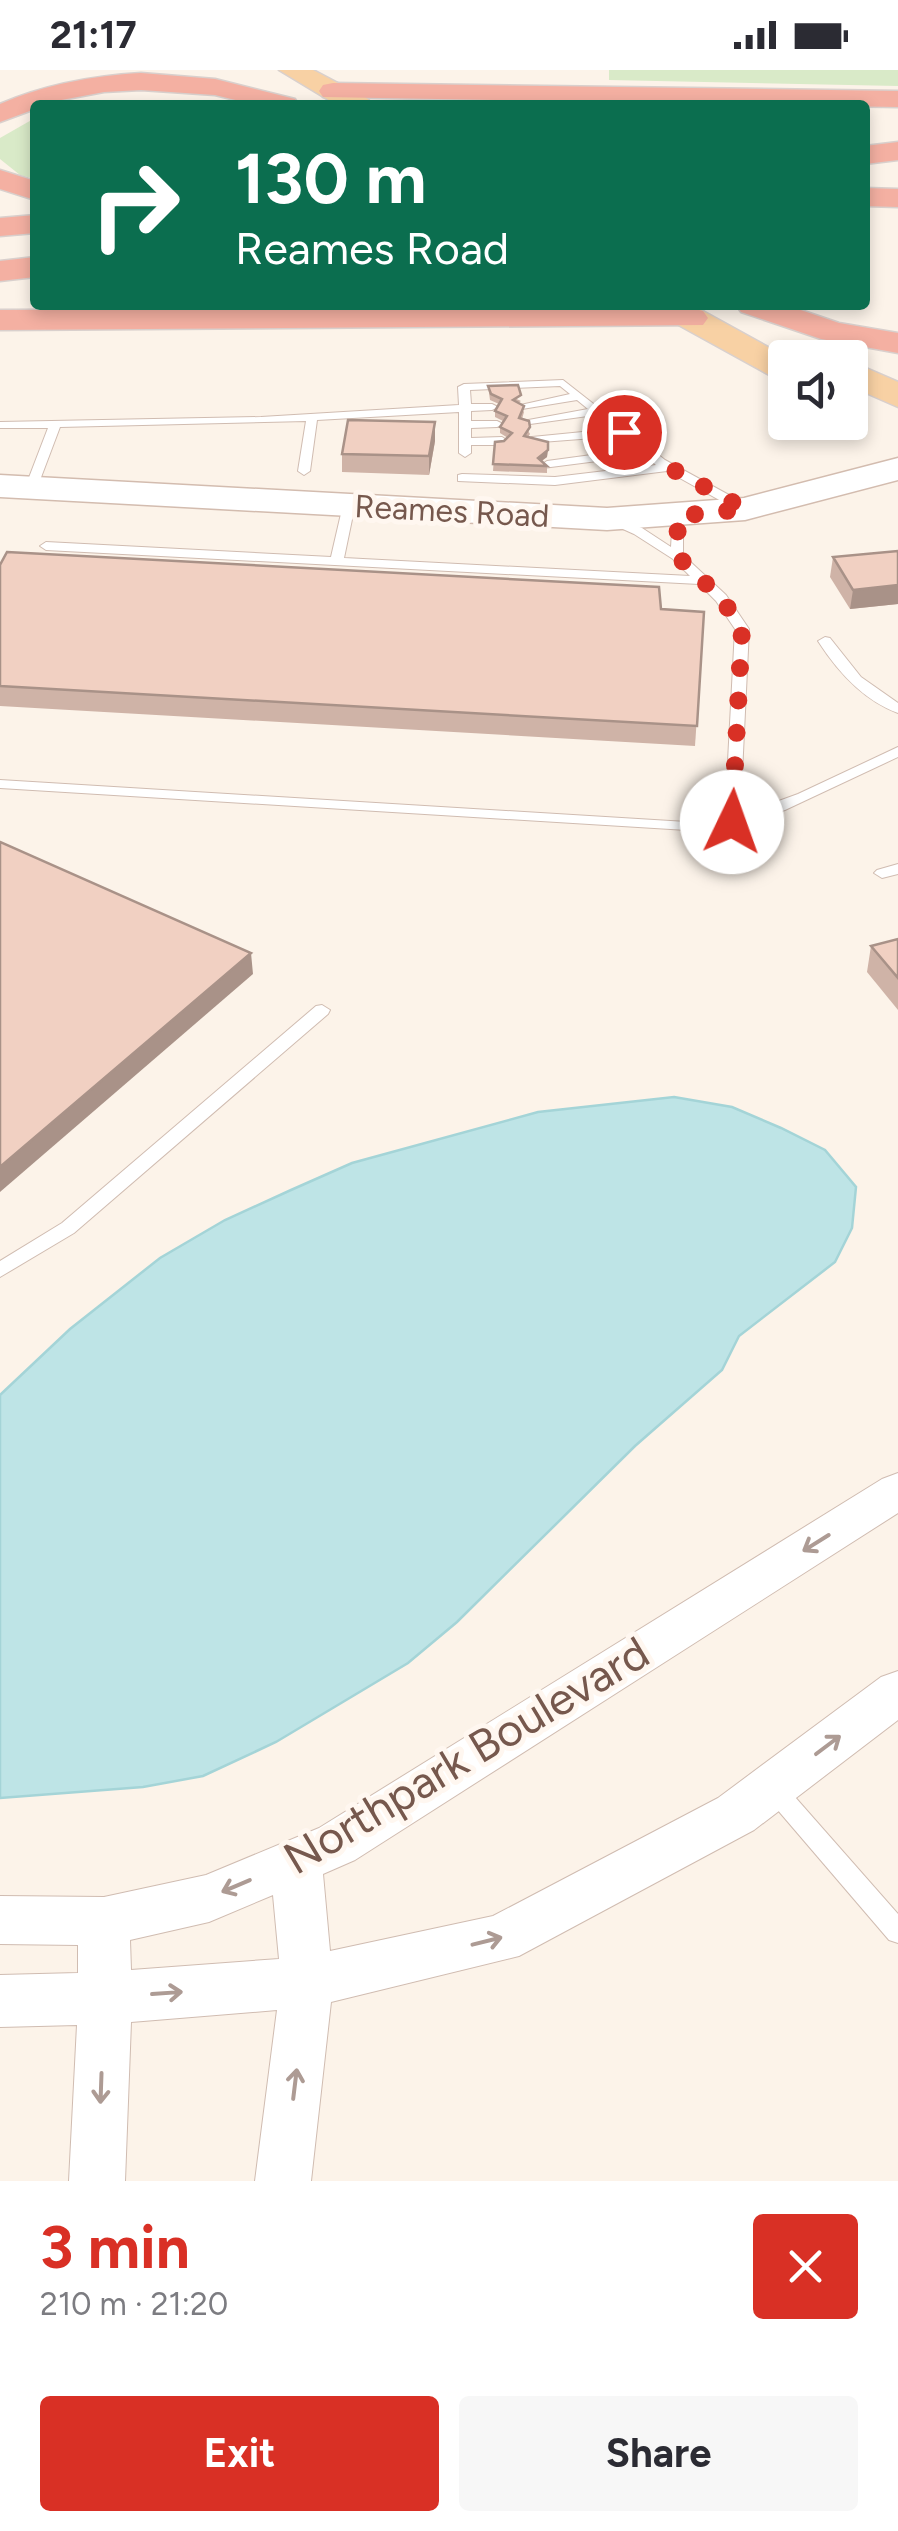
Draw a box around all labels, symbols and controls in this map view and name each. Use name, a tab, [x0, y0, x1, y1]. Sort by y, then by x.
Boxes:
text: 21:17	[50, 12, 137, 58]
text: 130 m	[235, 136, 427, 221]
icon: right	[70, 140, 200, 270]
text: Reames Road	[235, 221, 509, 275]
map controls	[768, 340, 868, 440]
button: sound	[768, 340, 868, 440]
pin	[582, 390, 667, 475]
icon: arrive	[597, 405, 652, 460]
street label: Reames Road	[354, 487, 550, 535]
position arrow	[680, 770, 784, 874]
one-way arrow	[802, 1532, 830, 1553]
street label: Northpark Boulevard	[274, 1625, 658, 1885]
one-way arrow	[814, 1734, 841, 1755]
one-way arrow	[221, 1879, 252, 1897]
one-way arrow	[471, 1931, 502, 1950]
one-way arrow	[151, 1983, 183, 2002]
one-way arrow	[286, 2069, 305, 2101]
one-way arrow	[91, 2072, 110, 2104]
text: 3 min	[40, 2211, 190, 2283]
button: close	[753, 2214, 858, 2319]
text: 210 m · 21:20	[40, 2285, 228, 2323]
button: Exit	[40, 2396, 439, 2511]
button: Share	[459, 2396, 858, 2511]

